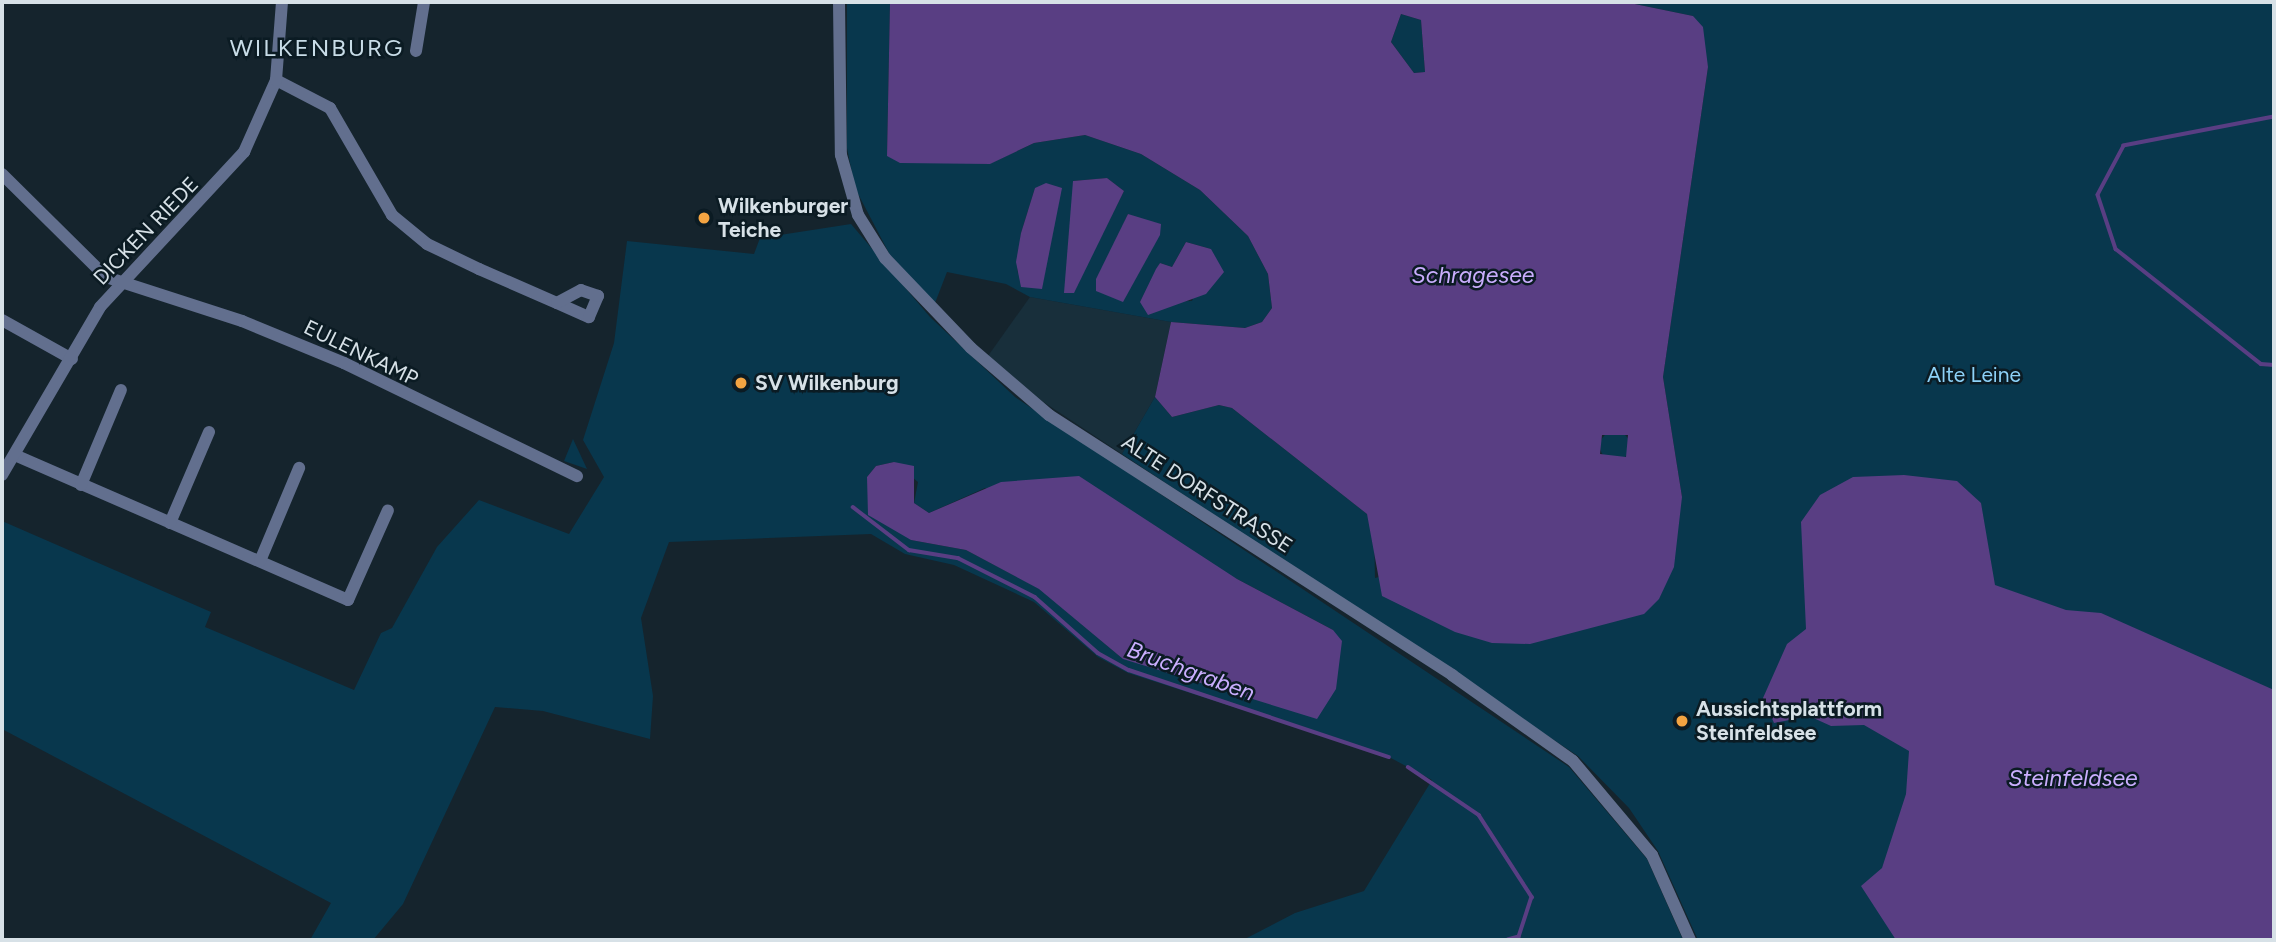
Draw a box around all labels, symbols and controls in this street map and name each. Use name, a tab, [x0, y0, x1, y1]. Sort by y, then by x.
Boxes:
district label: WILKENBURG	[231, 34, 403, 62]
street label: DICKEN RIEDE	[88, 172, 204, 290]
place label: Wilkenburger Teiche	[718, 193, 848, 243]
marker: Wilkenburger Teiche	[696, 210, 712, 226]
water label: Schragesee	[1412, 261, 1534, 289]
street label: EULENKAMP	[300, 315, 422, 391]
park label: Alte Leine	[1927, 362, 2021, 388]
place label: SV Wilkenburg	[755, 370, 899, 396]
marker: SV Wilkenburg	[733, 375, 749, 391]
street label: ALTE DORFSTRASSE	[1117, 429, 1297, 559]
water label: Bruchgraben	[1123, 635, 1259, 707]
place label: Aussichtsplattform Steinfeldsee	[1696, 696, 1882, 746]
marker: Aussichtsplattform Steinfeldsee	[1674, 713, 1690, 729]
water label: Steinfeldsee	[2008, 764, 2138, 792]

